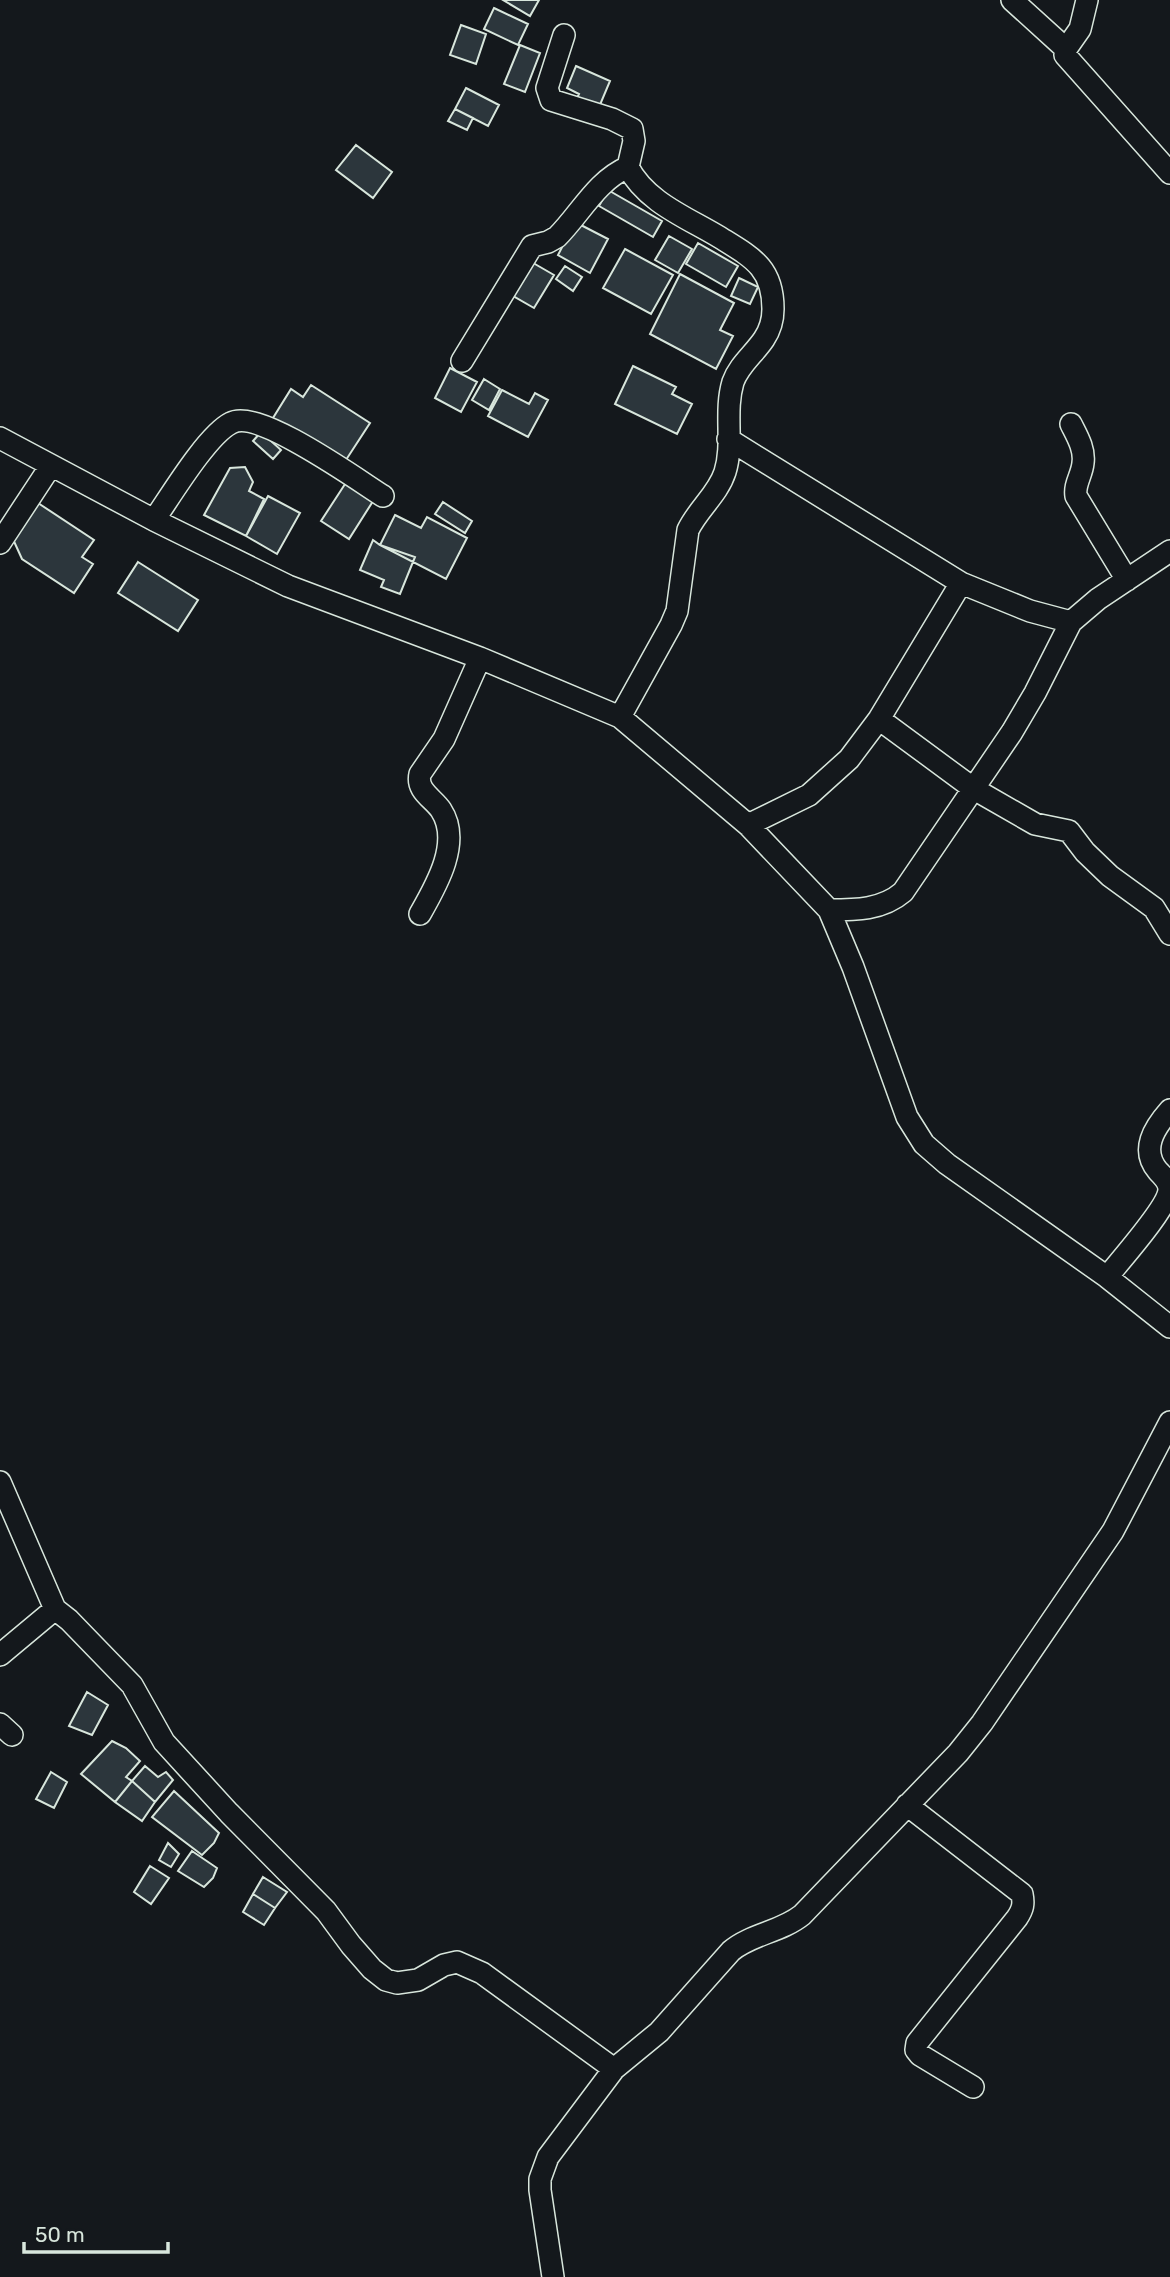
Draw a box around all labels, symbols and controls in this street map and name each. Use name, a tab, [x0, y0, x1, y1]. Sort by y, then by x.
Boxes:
scale bar	[24, 2210, 168, 2254]
text: 50 m	[35, 2222, 85, 2247]

